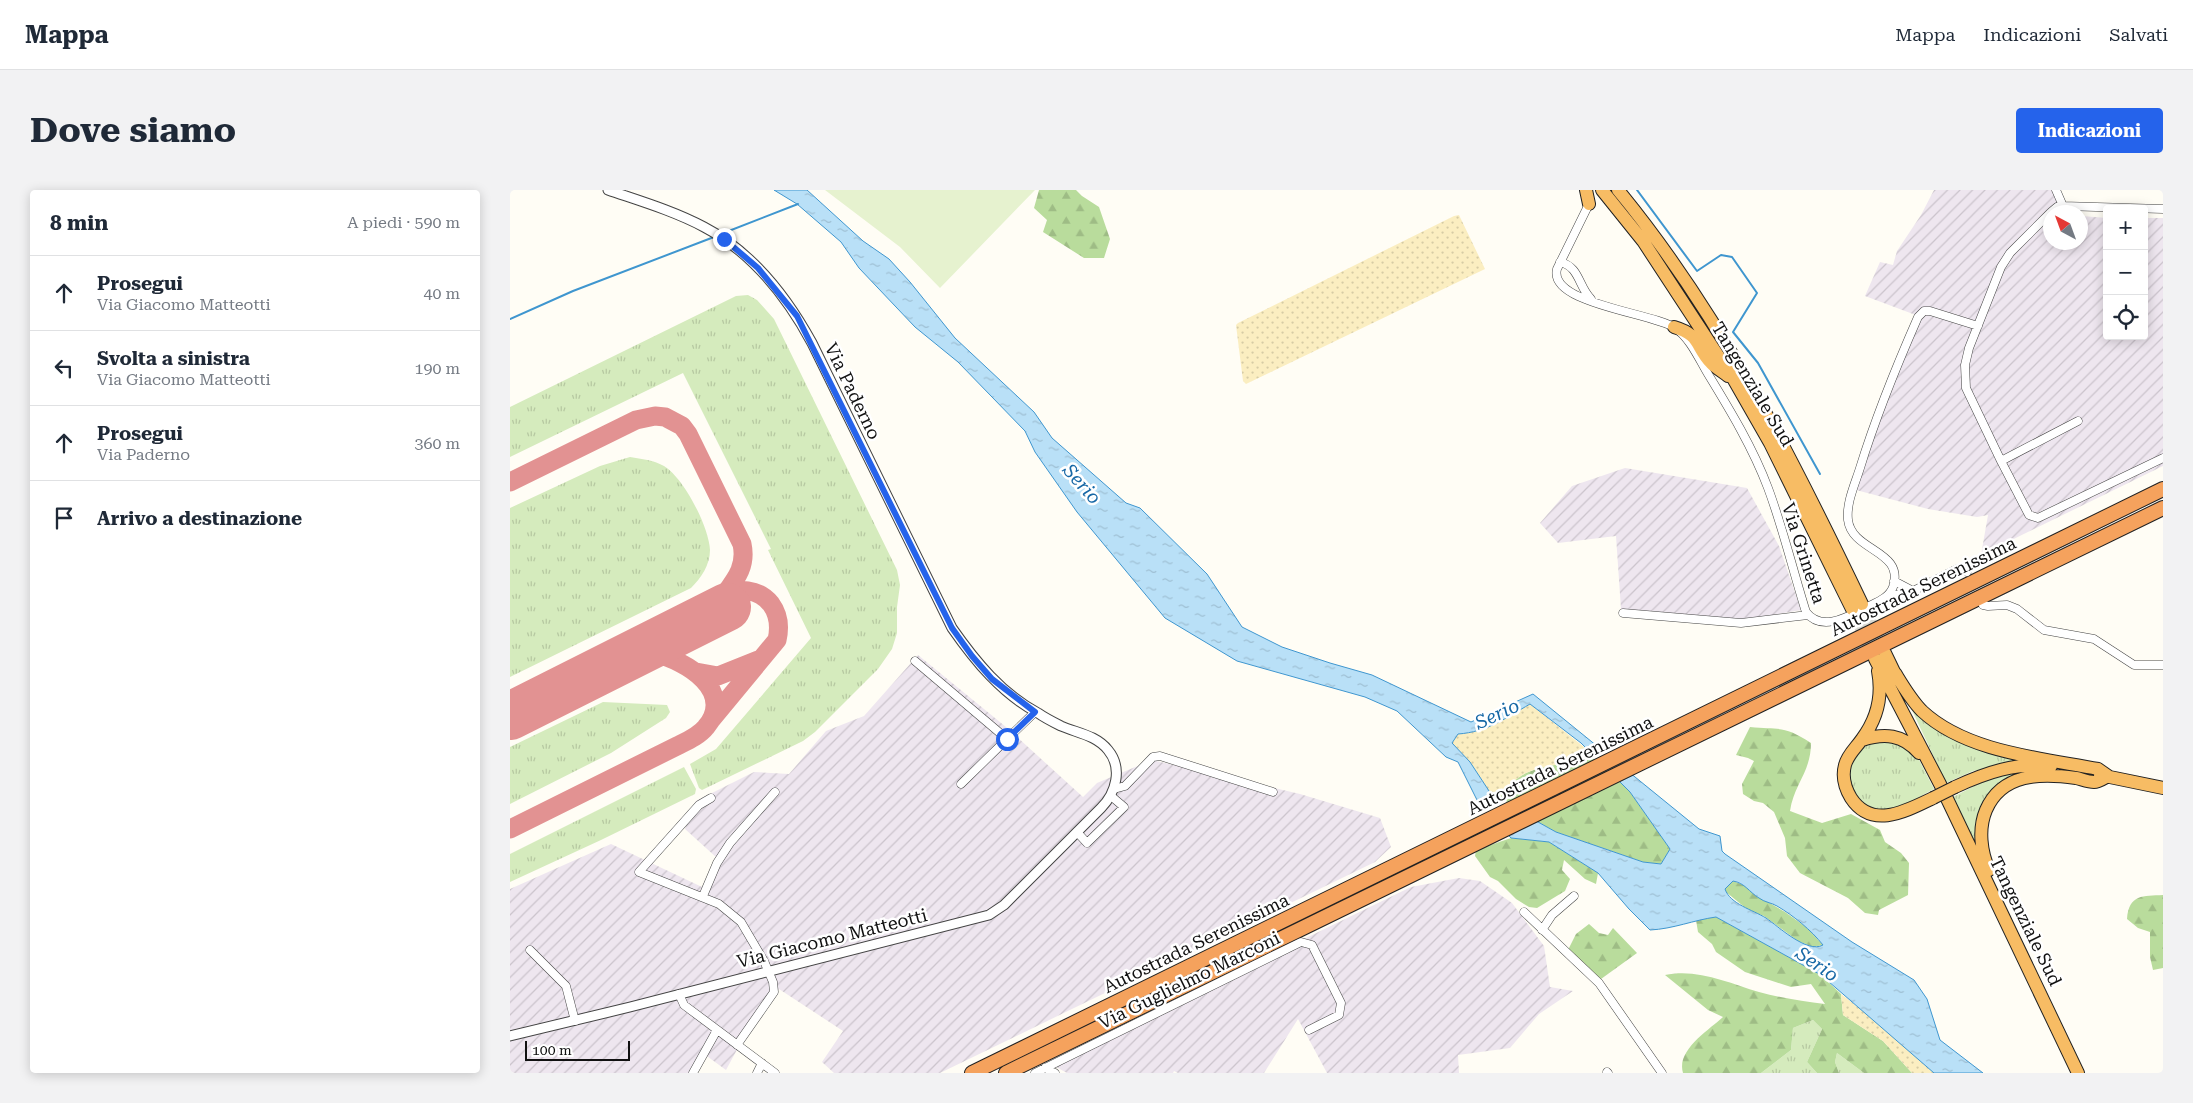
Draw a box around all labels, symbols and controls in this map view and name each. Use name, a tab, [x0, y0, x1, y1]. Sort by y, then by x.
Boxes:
text: Mappa	[25, 21, 109, 49]
text: Mappa	[1895, 24, 1955, 45]
text: Indicazioni	[1983, 24, 2081, 45]
text: Salvati	[2109, 24, 2168, 45]
button: Indicazioni	[2016, 108, 2163, 153]
text: Dove siamo	[30, 110, 236, 151]
north arrow	[2043, 205, 2088, 250]
map controls	[2103, 205, 2148, 340]
button: +	[2103, 205, 2148, 250]
text: 8 min	[50, 211, 108, 235]
text: A piedi · 590 m	[347, 213, 460, 232]
route end	[713, 228, 736, 251]
button: −	[2103, 250, 2148, 295]
text: Prosegui	[97, 272, 183, 295]
icon: ahead	[50, 279, 78, 307]
text: 40 m	[423, 284, 460, 303]
text: Via Giacomo Matteotti	[97, 295, 271, 314]
button: locate	[2103, 295, 2148, 340]
street label: Tangenziale Sud	[1708, 318, 1799, 450]
street label: Via Paderno	[821, 339, 885, 443]
text: Svolta a sinistra	[97, 347, 250, 370]
icon: left	[50, 354, 78, 382]
text: 190 m	[414, 359, 460, 378]
text: Via Giacomo Matteotti	[97, 370, 271, 389]
text: Prosegui	[97, 422, 183, 445]
icon: ahead	[50, 429, 78, 457]
text: 360 m	[414, 434, 460, 453]
text: Via Paderno	[97, 445, 190, 464]
water label: Serio	[1057, 458, 1106, 509]
street label: Via Grinetta	[1778, 500, 1830, 606]
icon: arrive	[50, 504, 78, 532]
text: Arrivo a destinazione	[97, 507, 302, 530]
street label: Autostrada Serenissima	[1827, 532, 2019, 640]
water label: Serio	[1470, 694, 1523, 735]
street label: Autostrada Serenissima	[1464, 711, 1656, 819]
route start	[996, 728, 1019, 751]
street label: Tangenziale Sud	[1986, 853, 2067, 990]
street label: Autostrada Serenissima	[1100, 889, 1292, 997]
street label: Via Giacomo Matteotti	[735, 904, 930, 972]
street label: Via Guglielmo Marconi	[1095, 927, 1284, 1033]
water label: Serio	[1791, 941, 1843, 987]
scale bar	[525, 1038, 630, 1061]
text: 100 m	[532, 1042, 572, 1058]

